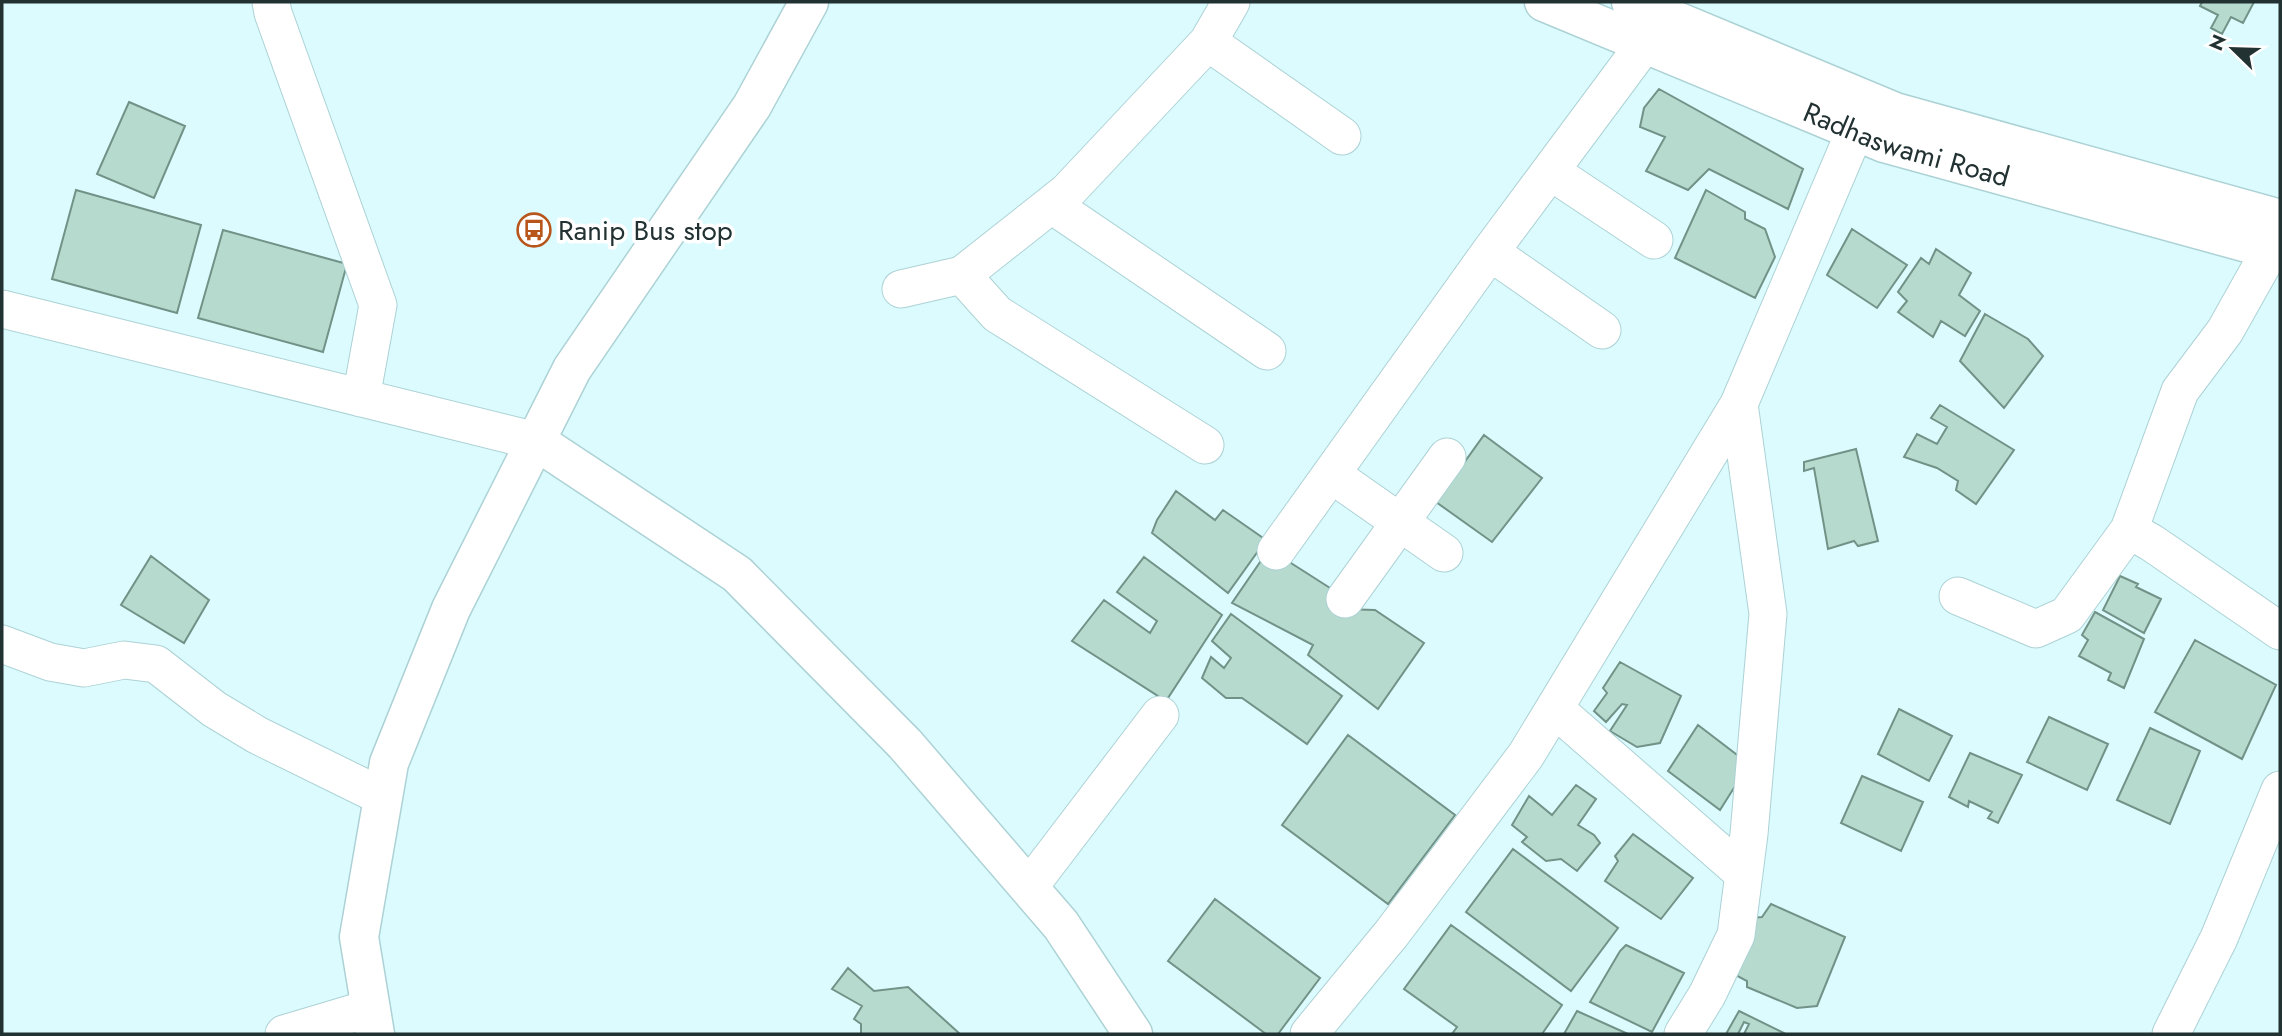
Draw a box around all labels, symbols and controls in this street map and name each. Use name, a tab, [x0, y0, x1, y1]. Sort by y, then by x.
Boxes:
north arrow	[2198, 14, 2268, 84]
text: N	[2202, 30, 2233, 55]
street label: Radhaswami Road	[1797, 91, 2014, 197]
place label: Ranip Bus stop	[558, 210, 733, 251]
bus stop icon: Ranip Bus stop	[515, 211, 553, 249]

